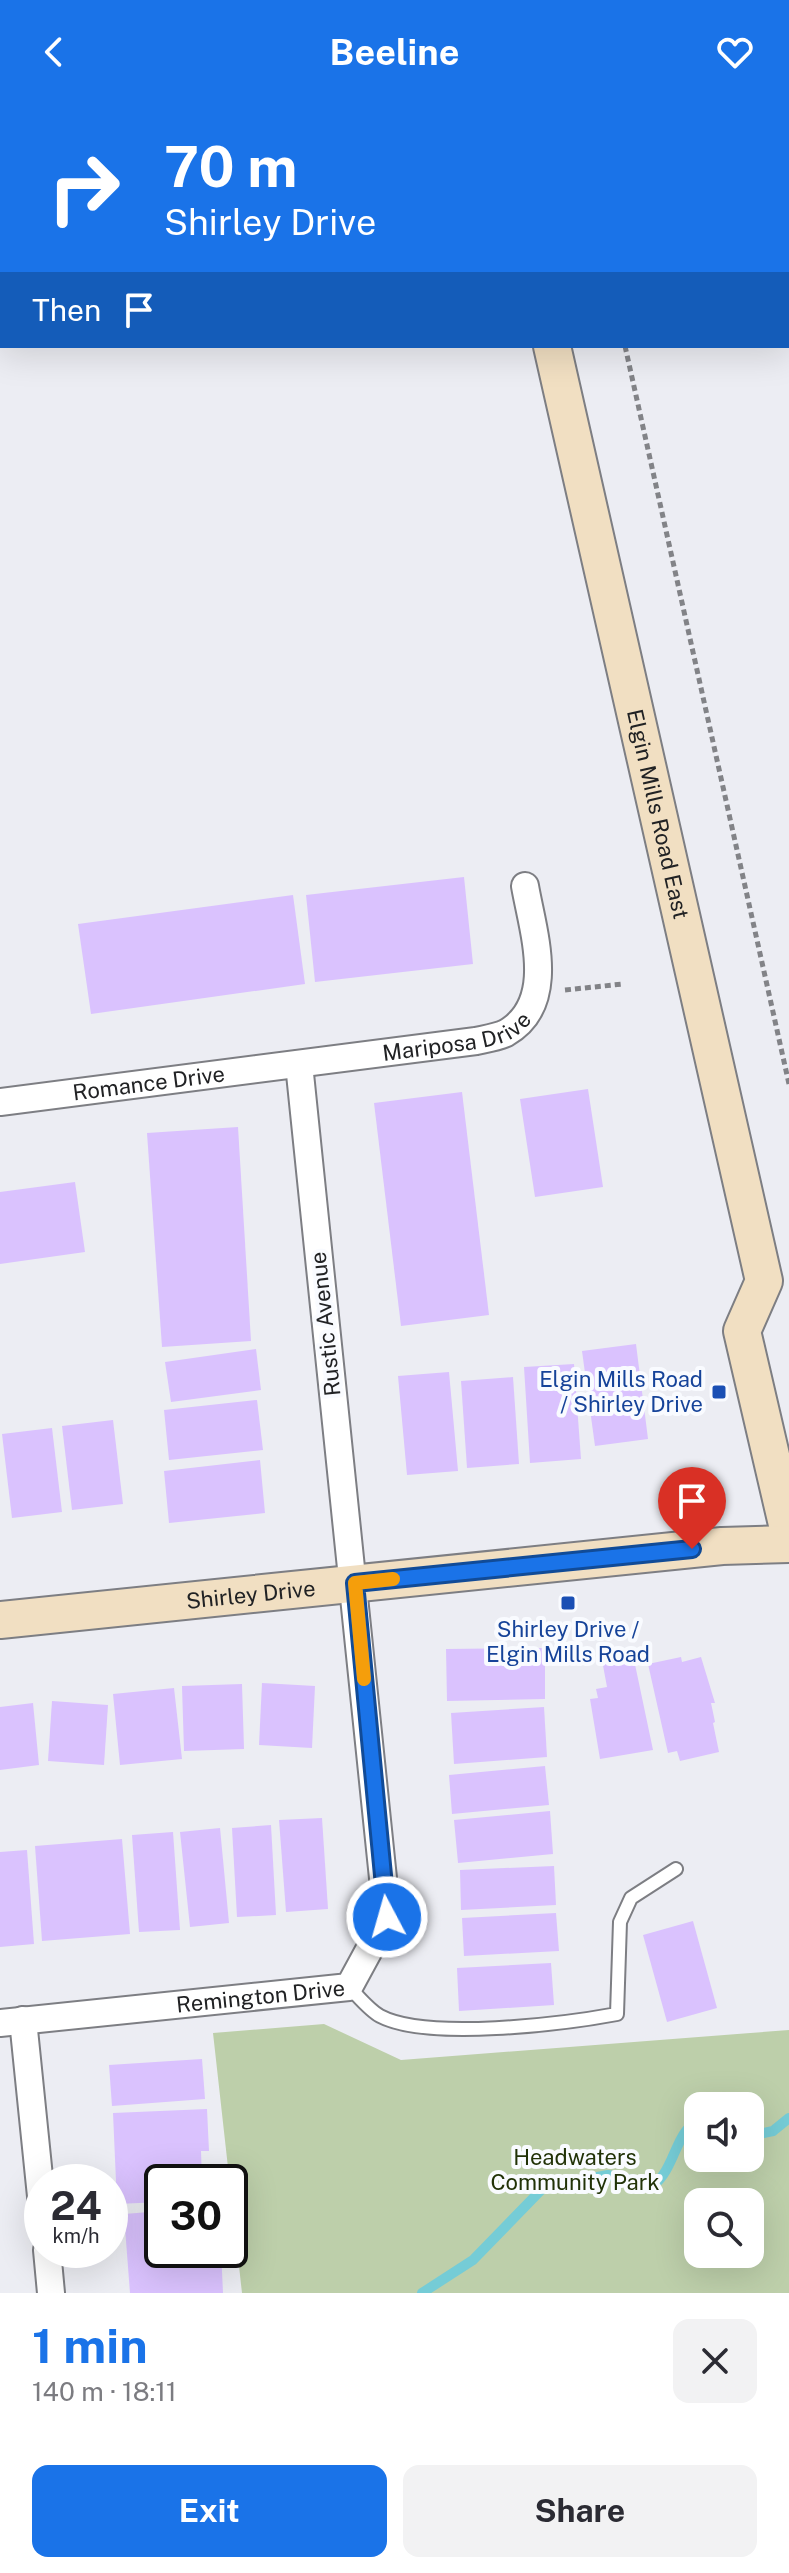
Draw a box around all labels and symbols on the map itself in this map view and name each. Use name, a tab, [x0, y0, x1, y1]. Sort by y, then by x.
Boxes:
street label: Elgin Mills Road East	[622, 707, 695, 922]
street label: Mariposa Drive	[381, 1006, 536, 1066]
street label: Romance Drive	[71, 1060, 226, 1106]
street label: Rustic Avenue	[304, 1250, 346, 1398]
place label: Elgin Mills Road / Shirley Drive	[539, 1366, 703, 1417]
marker: Elgin Mills Road / Shirley Drive	[710, 1383, 728, 1401]
pin	[658, 1467, 726, 1549]
street label: Shirley Drive	[185, 1575, 317, 1614]
marker: Shirley Drive / Elgin Mills Road	[559, 1594, 577, 1612]
place label: Shirley Drive / Elgin Mills Road	[486, 1616, 650, 1667]
position arrow	[345, 1875, 429, 1959]
street label: Remington Drive	[175, 1974, 346, 2018]
park label: Headwaters Community Park	[490, 2144, 660, 2195]
speed limit sign: 30	[144, 2164, 248, 2268]

